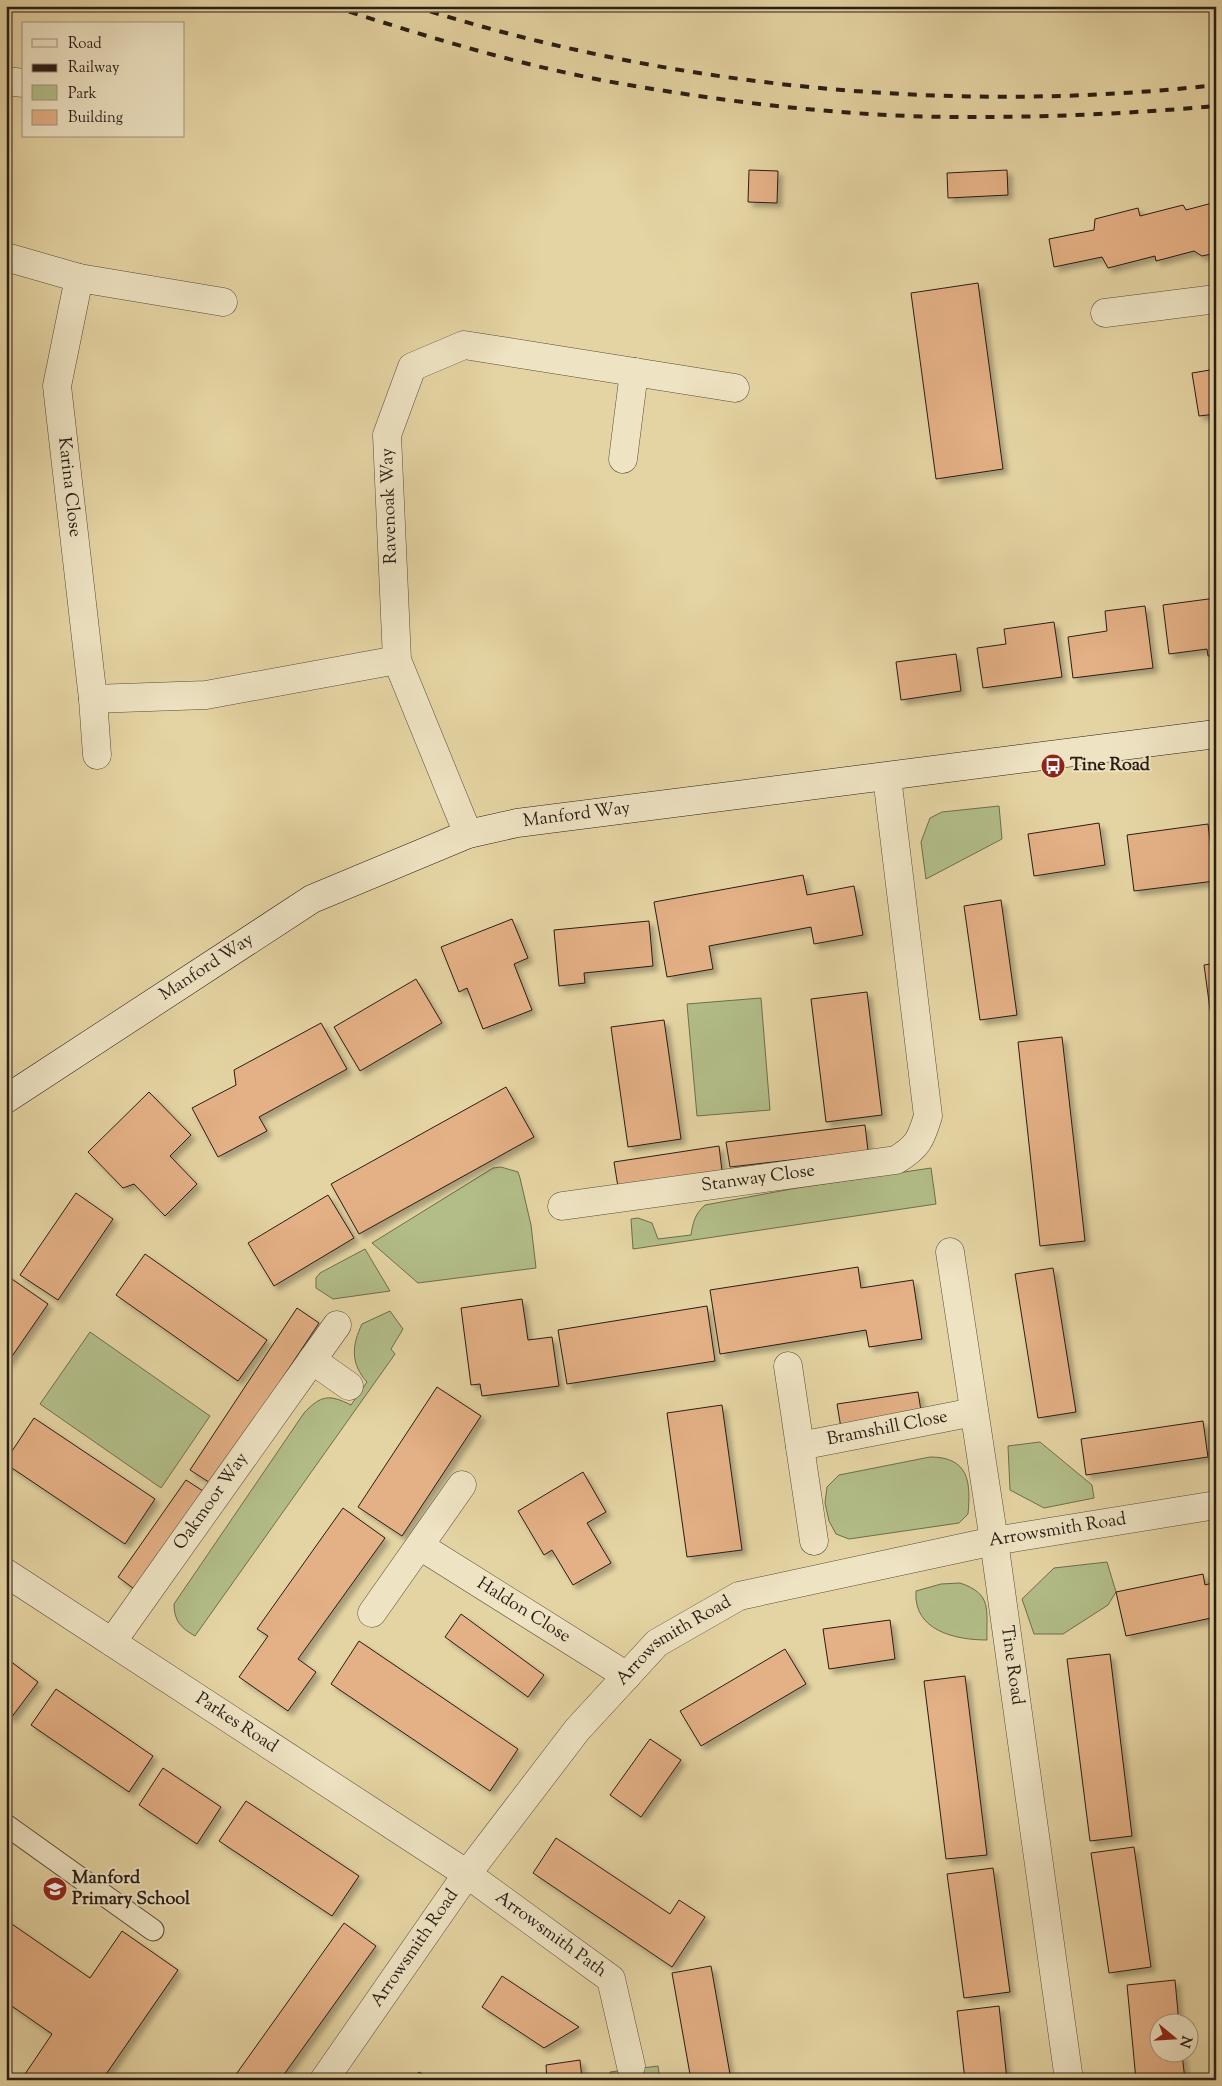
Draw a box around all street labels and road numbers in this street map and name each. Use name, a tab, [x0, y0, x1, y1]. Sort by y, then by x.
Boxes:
street label: Karina Close	[50, 436, 87, 539]
street label: Ravenoak Way	[375, 447, 405, 565]
street label: Manford Way	[522, 796, 632, 835]
street label: Manford Way	[155, 927, 259, 1008]
street label: Stanway Close	[700, 1158, 817, 1200]
street label: Bramshill Close	[825, 1404, 950, 1453]
street label: Oakmoor Way	[168, 1448, 255, 1556]
street label: Arrowsmith Road	[987, 1507, 1128, 1555]
street label: Haldon Close	[471, 1572, 575, 1650]
street label: Arrowsmith Road	[611, 1590, 736, 1692]
street label: Tine Road	[993, 1624, 1030, 1707]
street label: Parkes Road	[190, 1687, 283, 1760]
street label: Arrowsmith Road	[365, 1884, 465, 2013]
street label: Arrowsmith Path	[489, 1885, 612, 1985]

